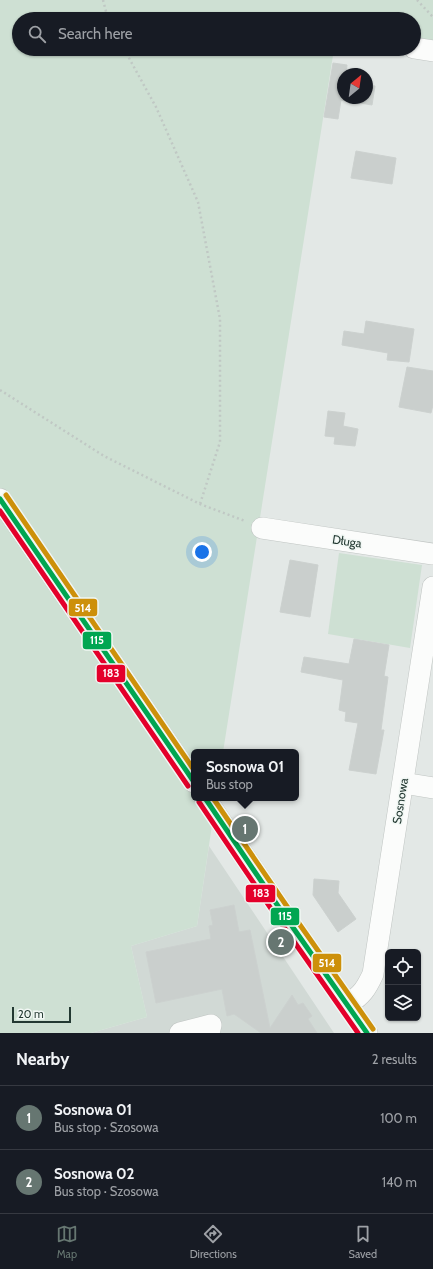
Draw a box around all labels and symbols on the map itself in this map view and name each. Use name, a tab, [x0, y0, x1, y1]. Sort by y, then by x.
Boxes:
north arrow	[337, 68, 373, 104]
street label: Długa	[331, 531, 363, 551]
your location	[192, 542, 212, 562]
line badge: 514	[68, 598, 98, 617]
text: 514	[75, 601, 92, 615]
line badge: 115	[82, 631, 112, 650]
text: 115	[90, 633, 104, 647]
line badge: 183	[96, 664, 126, 683]
text: 183	[103, 666, 119, 680]
street label: Sosnowa	[389, 777, 411, 825]
pin: 1	[232, 814, 258, 844]
line badge: 183	[245, 884, 276, 903]
text: 183	[253, 886, 269, 900]
line badge: 115	[270, 907, 300, 926]
text: 115	[278, 909, 292, 923]
pin: 2	[268, 927, 294, 957]
line badge: 514	[312, 953, 342, 973]
text: 514	[319, 956, 336, 970]
scale bar	[12, 1005, 71, 1024]

